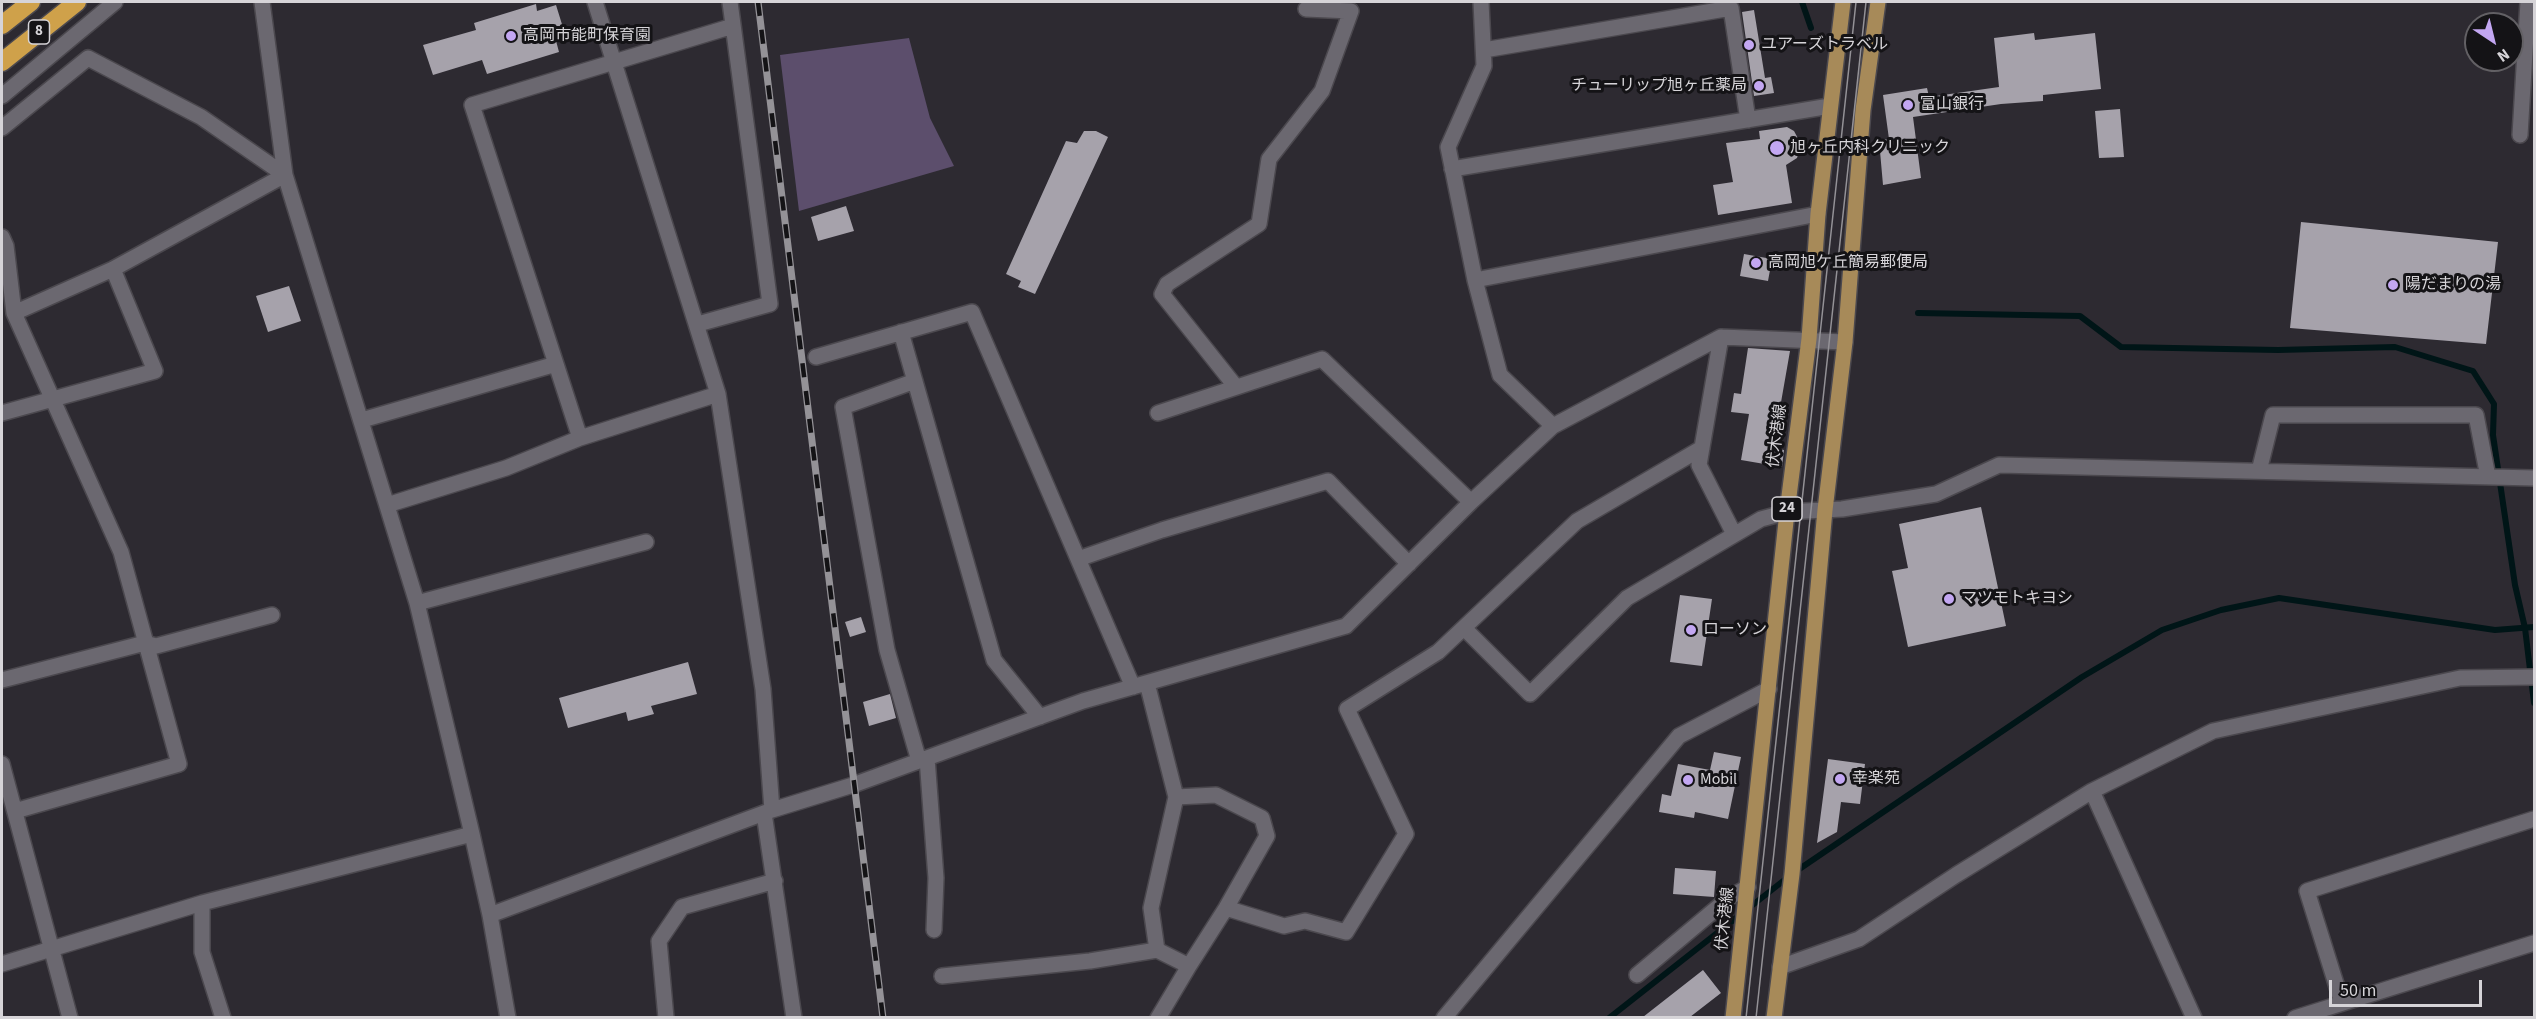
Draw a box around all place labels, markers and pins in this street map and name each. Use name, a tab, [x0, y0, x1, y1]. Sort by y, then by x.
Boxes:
place label: 高岡市能町保育園	[523, 26, 651, 46]
marker: 高岡市能町保育園	[504, 29, 518, 43]
place label: ユアーズトラベル	[1761, 35, 1888, 55]
marker: ユアーズトラベル	[1742, 38, 1756, 52]
place label: チューリップ旭ヶ丘薬局	[1571, 76, 1747, 96]
marker: チューリップ旭ヶ丘薬局	[1752, 79, 1766, 93]
place label: 富山銀行	[1920, 95, 1984, 115]
marker: 富山銀行	[1901, 98, 1915, 112]
place label: 旭ヶ丘内科クリニック	[1790, 138, 1950, 158]
marker: 旭ヶ丘内科クリニック	[1768, 139, 1786, 157]
place label: 高岡旭ケ丘簡易郵便局	[1768, 253, 1928, 273]
marker: 高岡旭ケ丘簡易郵便局	[1749, 256, 1763, 270]
place label: 陽だまりの湯	[2405, 275, 2501, 295]
marker: 陽だまりの湯	[2386, 278, 2400, 292]
place label: マツモトキヨシ	[1961, 589, 2073, 609]
marker: マツモトキヨシ	[1942, 592, 1956, 606]
place label: ローソン	[1703, 620, 1767, 640]
marker: ローソン	[1684, 623, 1698, 637]
place label: 幸楽苑	[1852, 769, 1900, 789]
place label: Mobil	[1700, 770, 1737, 790]
marker: 幸楽苑	[1833, 772, 1847, 786]
marker: Mobil	[1681, 773, 1695, 787]

